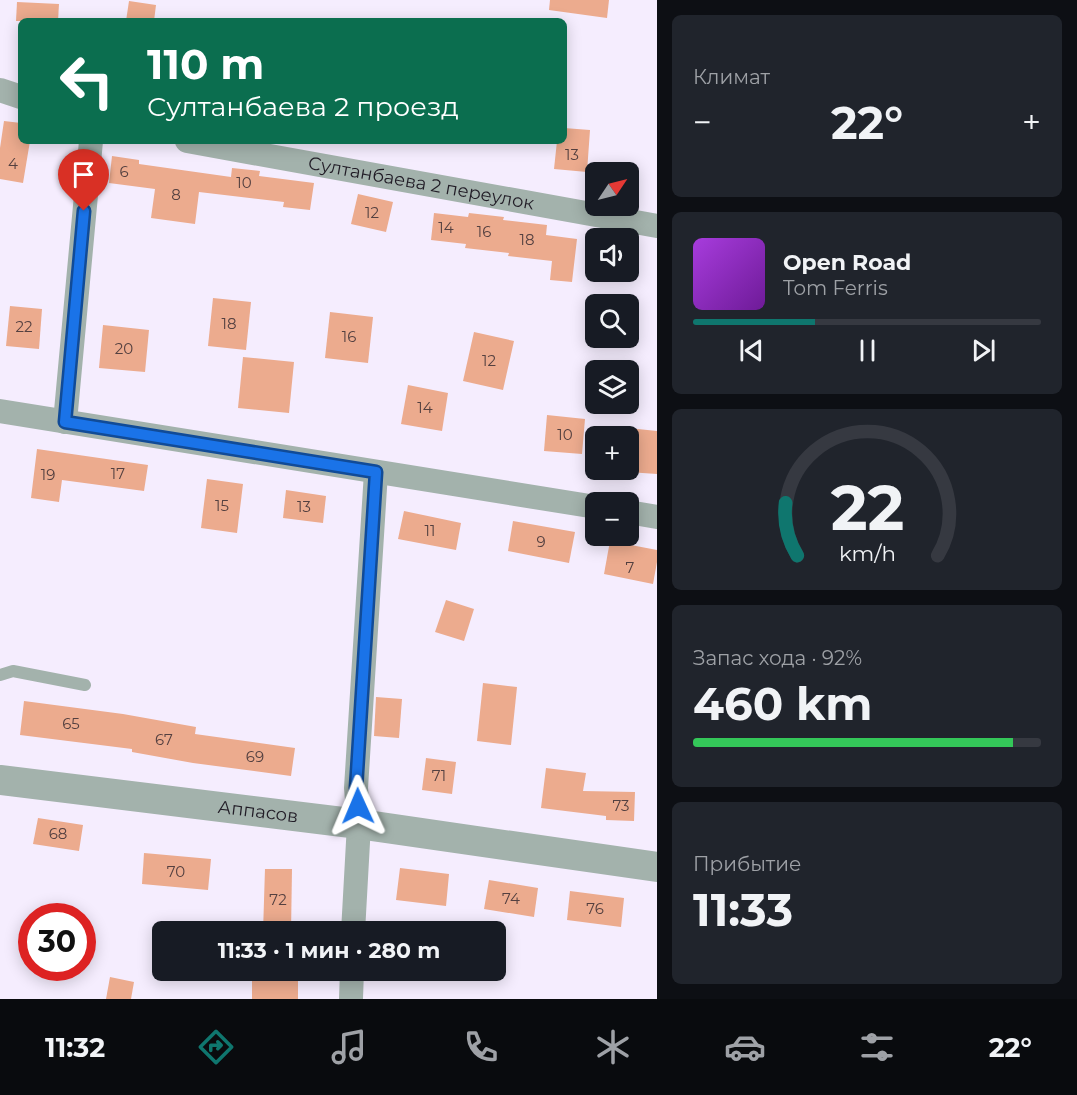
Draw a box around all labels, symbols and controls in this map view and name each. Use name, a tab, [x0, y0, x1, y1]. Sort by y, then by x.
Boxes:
text: 110 m	[147, 38, 264, 90]
icon: left	[48, 42, 126, 120]
text: Климат	[693, 65, 770, 89]
text: Султанбаева 2 проезд	[147, 90, 459, 123]
text: 22°	[831, 95, 903, 150]
text: −	[693, 102, 712, 142]
text: +	[1022, 102, 1041, 142]
house number: 13	[565, 145, 579, 164]
pin	[58, 149, 109, 211]
street label: Султанбаева 2 переулок	[306, 152, 536, 215]
house number: 4	[8, 154, 18, 173]
icon: arrive	[67, 158, 100, 191]
house number: 6	[119, 162, 129, 181]
north arrow	[585, 162, 639, 216]
map controls	[585, 162, 639, 546]
house number: 10	[236, 173, 252, 192]
house number: 8	[171, 185, 181, 204]
house number: 12	[365, 203, 379, 222]
house number: 14	[438, 218, 454, 237]
house number: 16	[477, 222, 491, 241]
button: sound	[585, 228, 639, 282]
house number: 18	[520, 230, 535, 249]
text: Open Road	[783, 249, 911, 276]
text: Tom Ferris	[783, 276, 888, 300]
button: search	[585, 294, 639, 348]
house number: 18	[222, 314, 237, 333]
house number: 22	[15, 317, 33, 336]
house number: 16	[342, 327, 356, 346]
icon: previous	[735, 334, 768, 367]
icon: pause	[851, 334, 884, 367]
icon: next	[967, 334, 1000, 367]
house number: 20	[115, 339, 133, 358]
house number: 12	[482, 351, 496, 370]
button: layers	[585, 360, 639, 414]
house number: 14	[417, 398, 433, 417]
house number: 10	[557, 425, 573, 444]
button: +	[585, 426, 639, 480]
house number: 17	[111, 464, 125, 483]
house number: 19	[41, 465, 55, 484]
text: 22	[830, 471, 904, 547]
button: −	[585, 492, 639, 546]
house number: 15	[215, 496, 229, 515]
house number: 13	[297, 497, 311, 516]
house number: 11	[425, 521, 435, 540]
house number: 9	[536, 532, 546, 551]
text: km/h	[838, 541, 896, 567]
house number: 7	[626, 558, 635, 577]
text: Запас хода · 92%	[693, 646, 862, 670]
text: 460 km	[693, 676, 872, 731]
house number: 65	[62, 714, 80, 733]
house number: 67	[155, 730, 173, 749]
house number: 69	[246, 747, 264, 766]
house number: 71	[432, 766, 446, 785]
position arrow	[326, 774, 390, 838]
street label: Аппасов	[217, 796, 299, 827]
house number: 73	[612, 796, 630, 815]
house number: 68	[49, 824, 67, 843]
text: Прибытие	[693, 852, 801, 876]
house number: 70	[167, 862, 185, 881]
text: 11:33	[693, 882, 793, 937]
house number: 74	[502, 889, 520, 908]
house number: 72	[269, 890, 287, 909]
house number: 76	[586, 899, 604, 918]
speed limit sign: 30	[18, 903, 96, 981]
text: 11:33 · 1 мин · 280 m	[218, 937, 440, 964]
icon: directions	[195, 1026, 237, 1068]
icon: music	[328, 1026, 370, 1068]
icon: phone	[460, 1026, 502, 1068]
icon: climate	[592, 1026, 634, 1068]
icon: car	[724, 1026, 766, 1068]
icon: filters	[856, 1026, 898, 1068]
text: 11:32	[45, 1031, 105, 1064]
text: 22°	[989, 1031, 1032, 1064]

